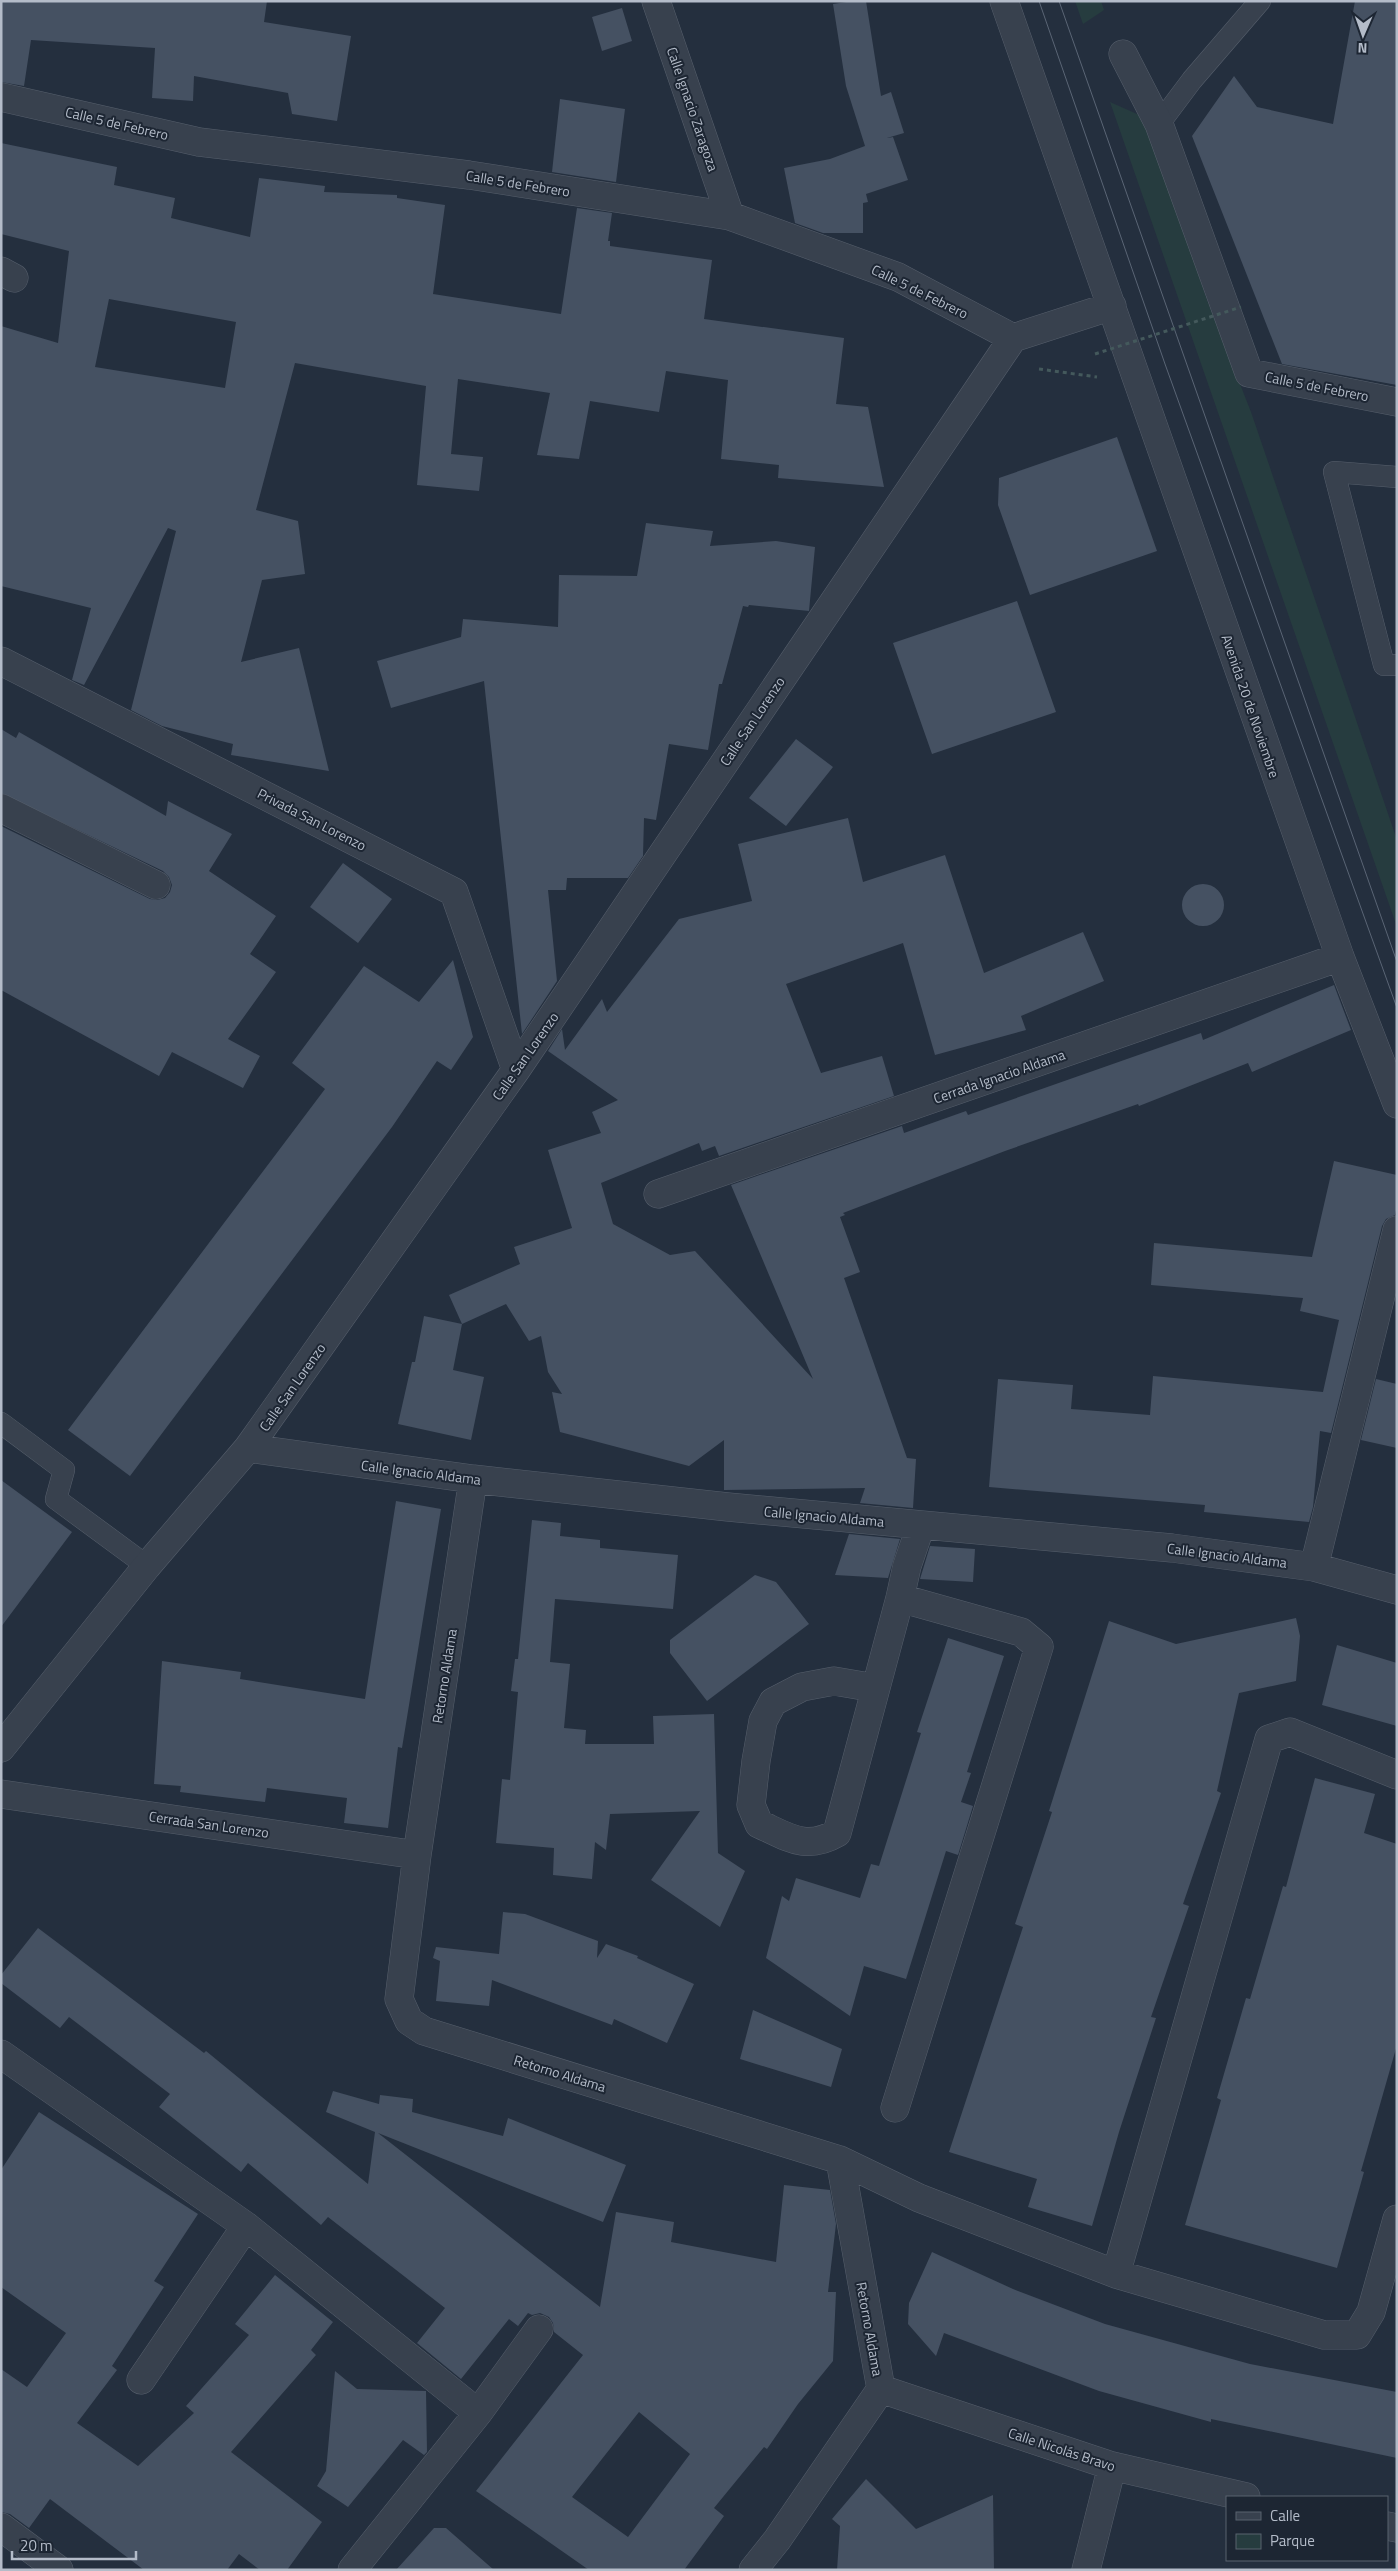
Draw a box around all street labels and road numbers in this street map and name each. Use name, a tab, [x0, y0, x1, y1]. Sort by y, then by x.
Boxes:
street label: Calle Ignacio Zaragoza	[662, 44, 724, 174]
street label: Calle 5 de Febrero	[63, 101, 171, 145]
street label: Calle 5 de Febrero	[464, 164, 572, 202]
street label: Calle 5 de Febrero	[868, 259, 972, 323]
street label: Calle 5 de Febrero	[1263, 366, 1371, 406]
street label: Avenida 20 de Noviembre	[1217, 631, 1285, 781]
street label: Calle San Lorenzo	[714, 672, 790, 770]
street label: Privada San Lorenzo	[254, 782, 370, 856]
street label: Calle San Lorenzo	[487, 1008, 563, 1104]
street label: Cerrada Ignacio Aldama	[930, 1044, 1068, 1108]
street label: Calle San Lorenzo	[254, 1339, 330, 1435]
street label: Calle Ignacio Aldama	[360, 1454, 482, 1490]
street label: Calle Ignacio Aldama	[763, 1500, 885, 1532]
street label: Calle Ignacio Aldama	[1166, 1537, 1288, 1573]
street label: Retorno Aldama	[426, 1627, 462, 1725]
street label: Cerrada San Lorenzo	[148, 1805, 270, 1843]
street label: Retorno Aldama	[511, 2049, 609, 2097]
street label: Retorno Aldama	[851, 2280, 889, 2378]
street label: Calle Nicolás Bravo	[1006, 2422, 1118, 2476]

